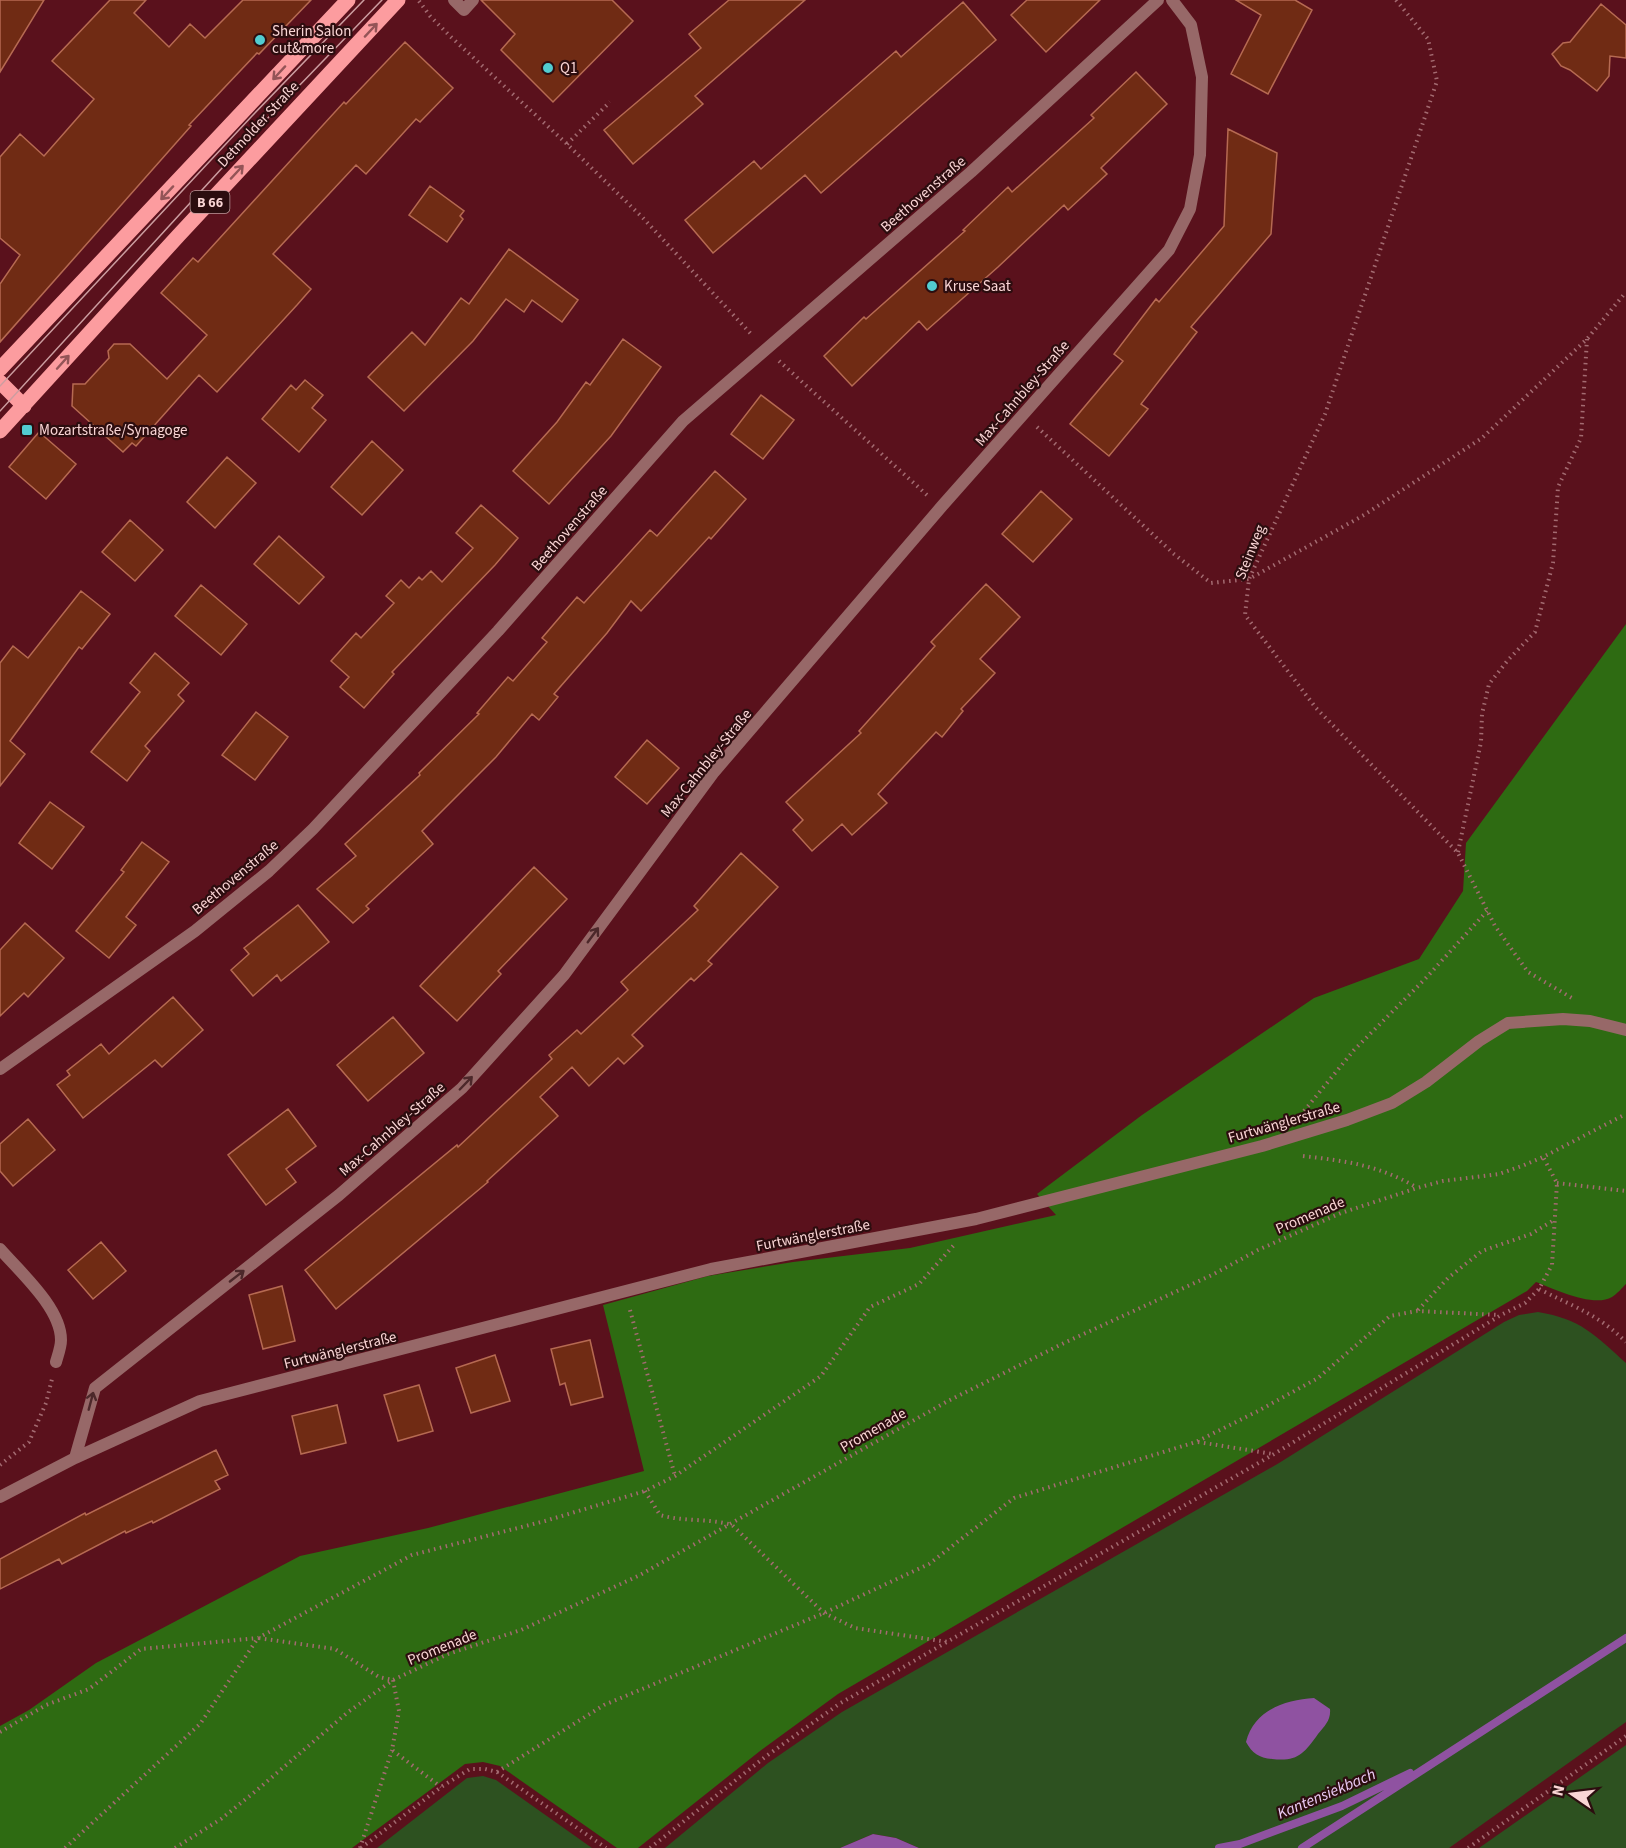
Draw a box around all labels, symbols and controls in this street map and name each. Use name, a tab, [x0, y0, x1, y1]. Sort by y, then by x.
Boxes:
place label: Sherin Salon cut&more	[272, 21, 351, 59]
one-way arrow	[364, 23, 378, 38]
marker: Sherin Salon cut&more	[253, 33, 267, 47]
place label: Q1	[560, 58, 577, 79]
marker: Q1	[541, 61, 555, 75]
one-way arrow	[272, 66, 287, 81]
street label: Detmolder Straße	[213, 77, 304, 172]
street label: Beethovenstraße	[876, 151, 971, 237]
one-way arrow	[230, 165, 244, 180]
one-way arrow	[161, 185, 175, 200]
road number: B 66	[190, 191, 230, 213]
place label: Kruse Saat	[944, 276, 1011, 297]
marker: Kruse Saat	[925, 279, 939, 293]
street label: Max-Cahnbley-Straße	[970, 336, 1074, 451]
one-way arrow	[56, 355, 70, 370]
place label: Mozartstraße/Synagoge	[39, 420, 188, 441]
marker: Mozartstraße/Synagoge	[20, 423, 34, 437]
street label: Beethovenstraße	[526, 481, 612, 576]
street label: Steinweg	[1230, 521, 1271, 583]
street label: Max-Cahnbley-Straße	[656, 704, 757, 822]
street label: Beethovenstraße	[188, 835, 283, 920]
one-way arrow	[587, 928, 600, 944]
one-way arrow	[459, 1075, 473, 1090]
street label: Max-Cahnbley-Straße	[335, 1077, 450, 1181]
street label: Furtwänglerstraße	[1226, 1096, 1343, 1148]
street label: Promenade	[1272, 1192, 1348, 1239]
street label: Furtwänglerstraße	[754, 1214, 872, 1257]
one-way arrow	[229, 1269, 245, 1282]
street label: Furtwänglerstraße	[282, 1326, 399, 1375]
one-way arrow	[86, 1392, 97, 1411]
street label: Promenade	[836, 1403, 910, 1458]
street label: Promenade	[404, 1624, 480, 1671]
water label: Kantensiekbach	[1274, 1763, 1379, 1825]
north arrow	[1542, 1764, 1602, 1824]
text: N	[1546, 1783, 1570, 1798]

